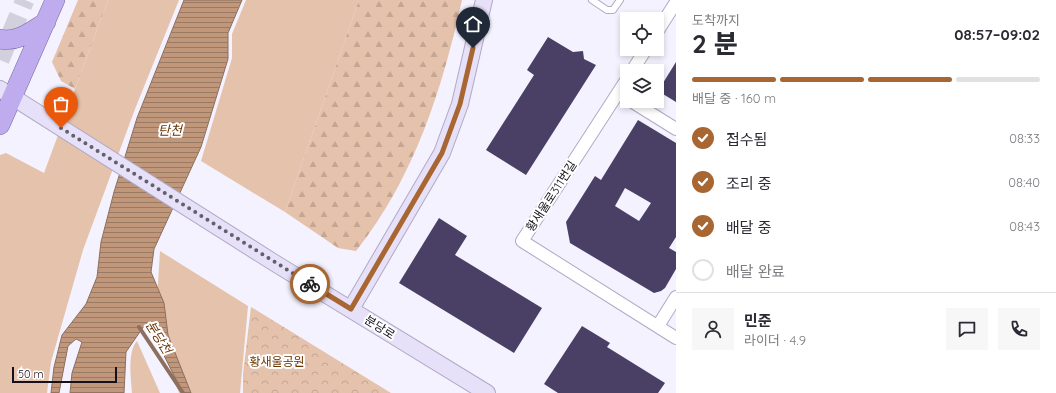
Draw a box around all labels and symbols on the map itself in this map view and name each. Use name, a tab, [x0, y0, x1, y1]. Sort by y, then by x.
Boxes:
pin	[456, 7.0, 490, 48]
pin	[44, 87, 78, 128]
water label: 탄천	[158, 122, 183, 138]
street label: 황새울로311번길	[523, 158, 579, 234]
courier	[290, 264, 330, 304]
street label: 분당로	[362, 312, 398, 342]
water label: 분당천	[143, 318, 176, 357]
park label: 황새울공원	[249, 354, 305, 369]
scale bar	[12, 365, 117, 384]

